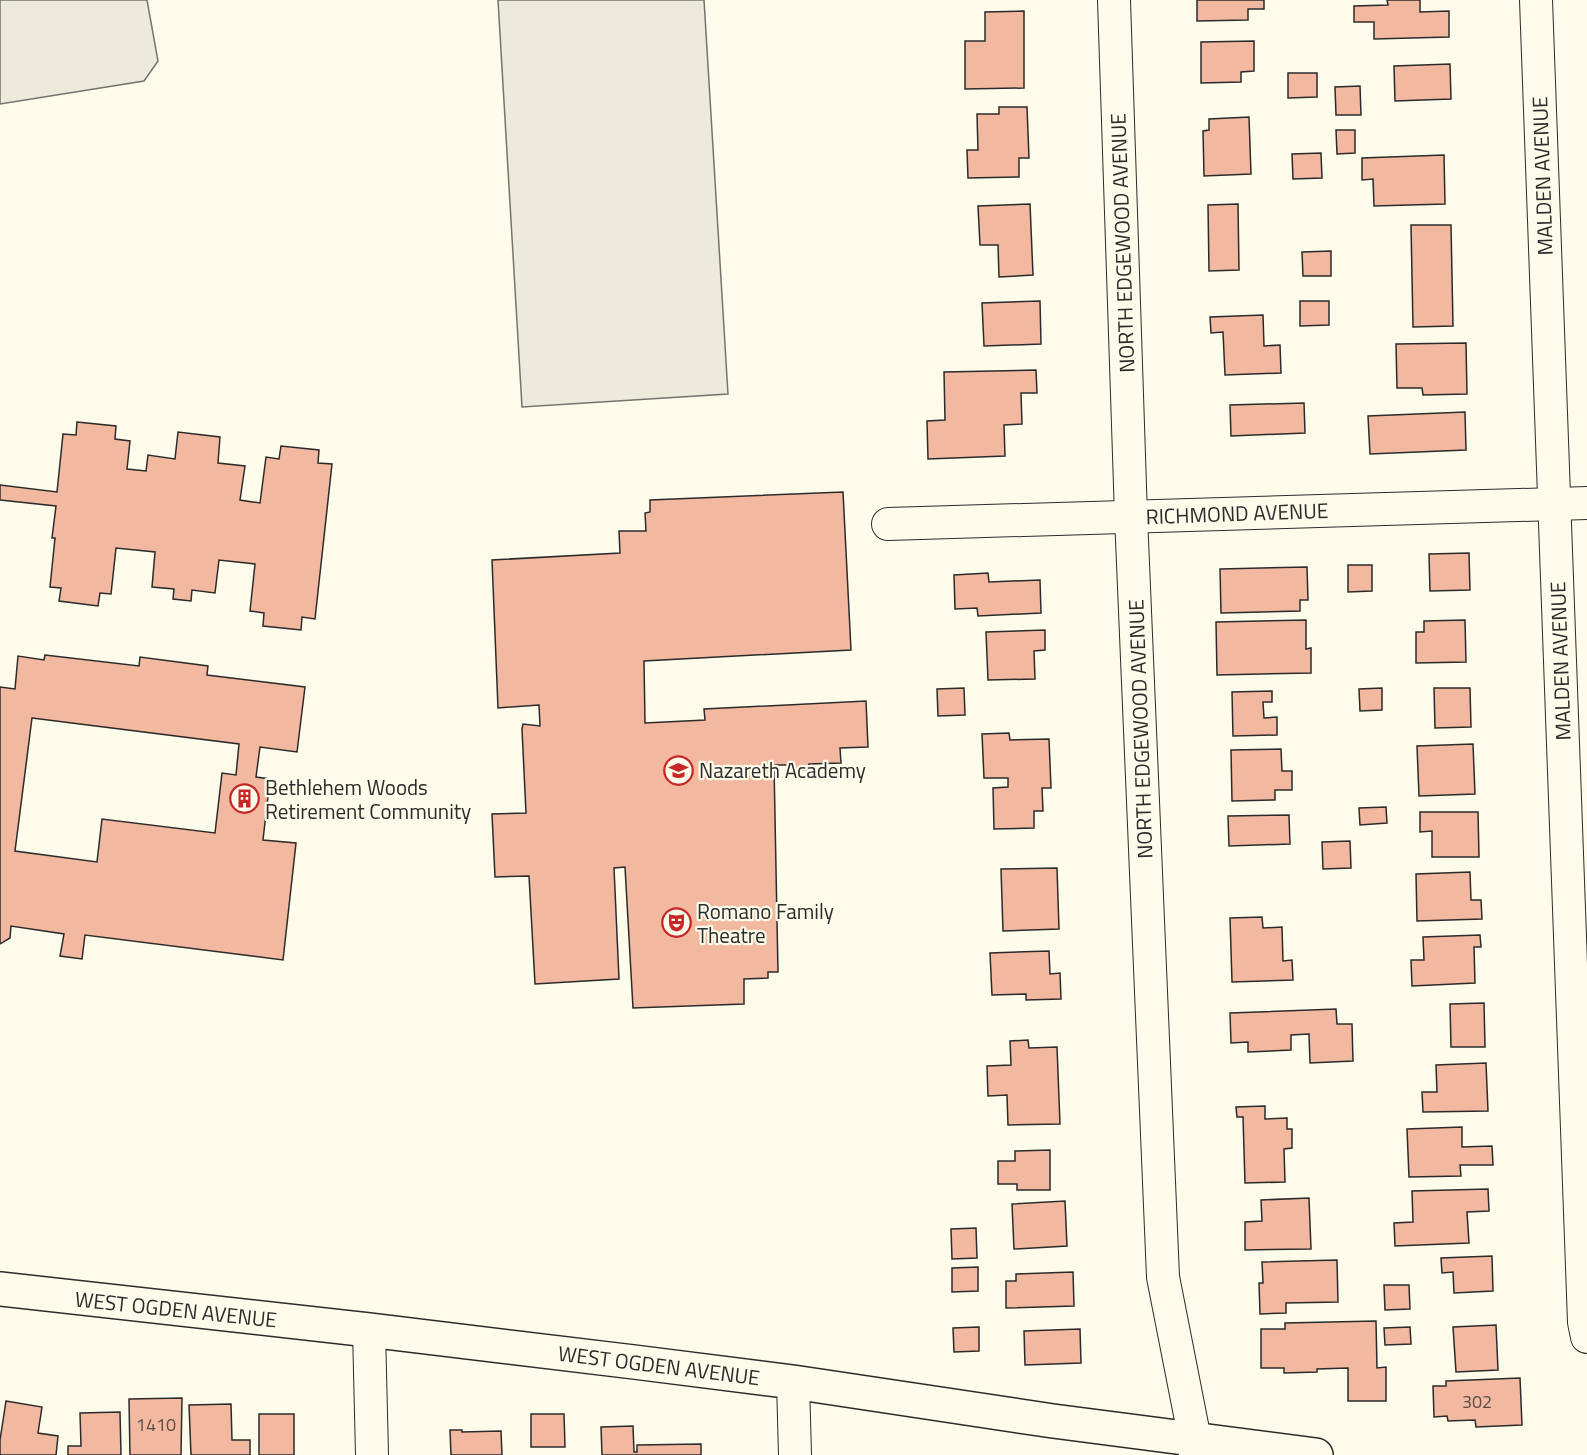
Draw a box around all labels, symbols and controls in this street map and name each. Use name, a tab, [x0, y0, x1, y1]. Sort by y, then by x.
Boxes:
street label: MALDEN AVENUE	[1523, 96, 1561, 256]
street label: NORTH EDGEWOOD AVENUE	[1101, 113, 1143, 373]
street label: RICHMOND AVENUE	[1145, 494, 1329, 532]
street label: MALDEN AVENUE	[1541, 581, 1579, 741]
street label: NORTH EDGEWOOD AVENUE	[1119, 599, 1161, 859]
school or university icon: Nazareth Academy	[662, 754, 694, 786]
place label: Nazareth Academy	[699, 754, 866, 786]
place label: Bethlehem Woods Retirement Community	[265, 771, 471, 827]
building icon: Bethlehem Woods Retirement Community	[228, 783, 260, 815]
place label: Romano Family Theatre	[697, 895, 834, 951]
theatre icon: Romano Family Theatre	[660, 907, 692, 939]
street label: WEST OGDEN AVENUE	[73, 1282, 279, 1336]
street label: WEST OGDEN AVENUE	[556, 1337, 762, 1393]
house number: 302	[1462, 1388, 1492, 1415]
house number: 1410	[136, 1411, 176, 1438]

